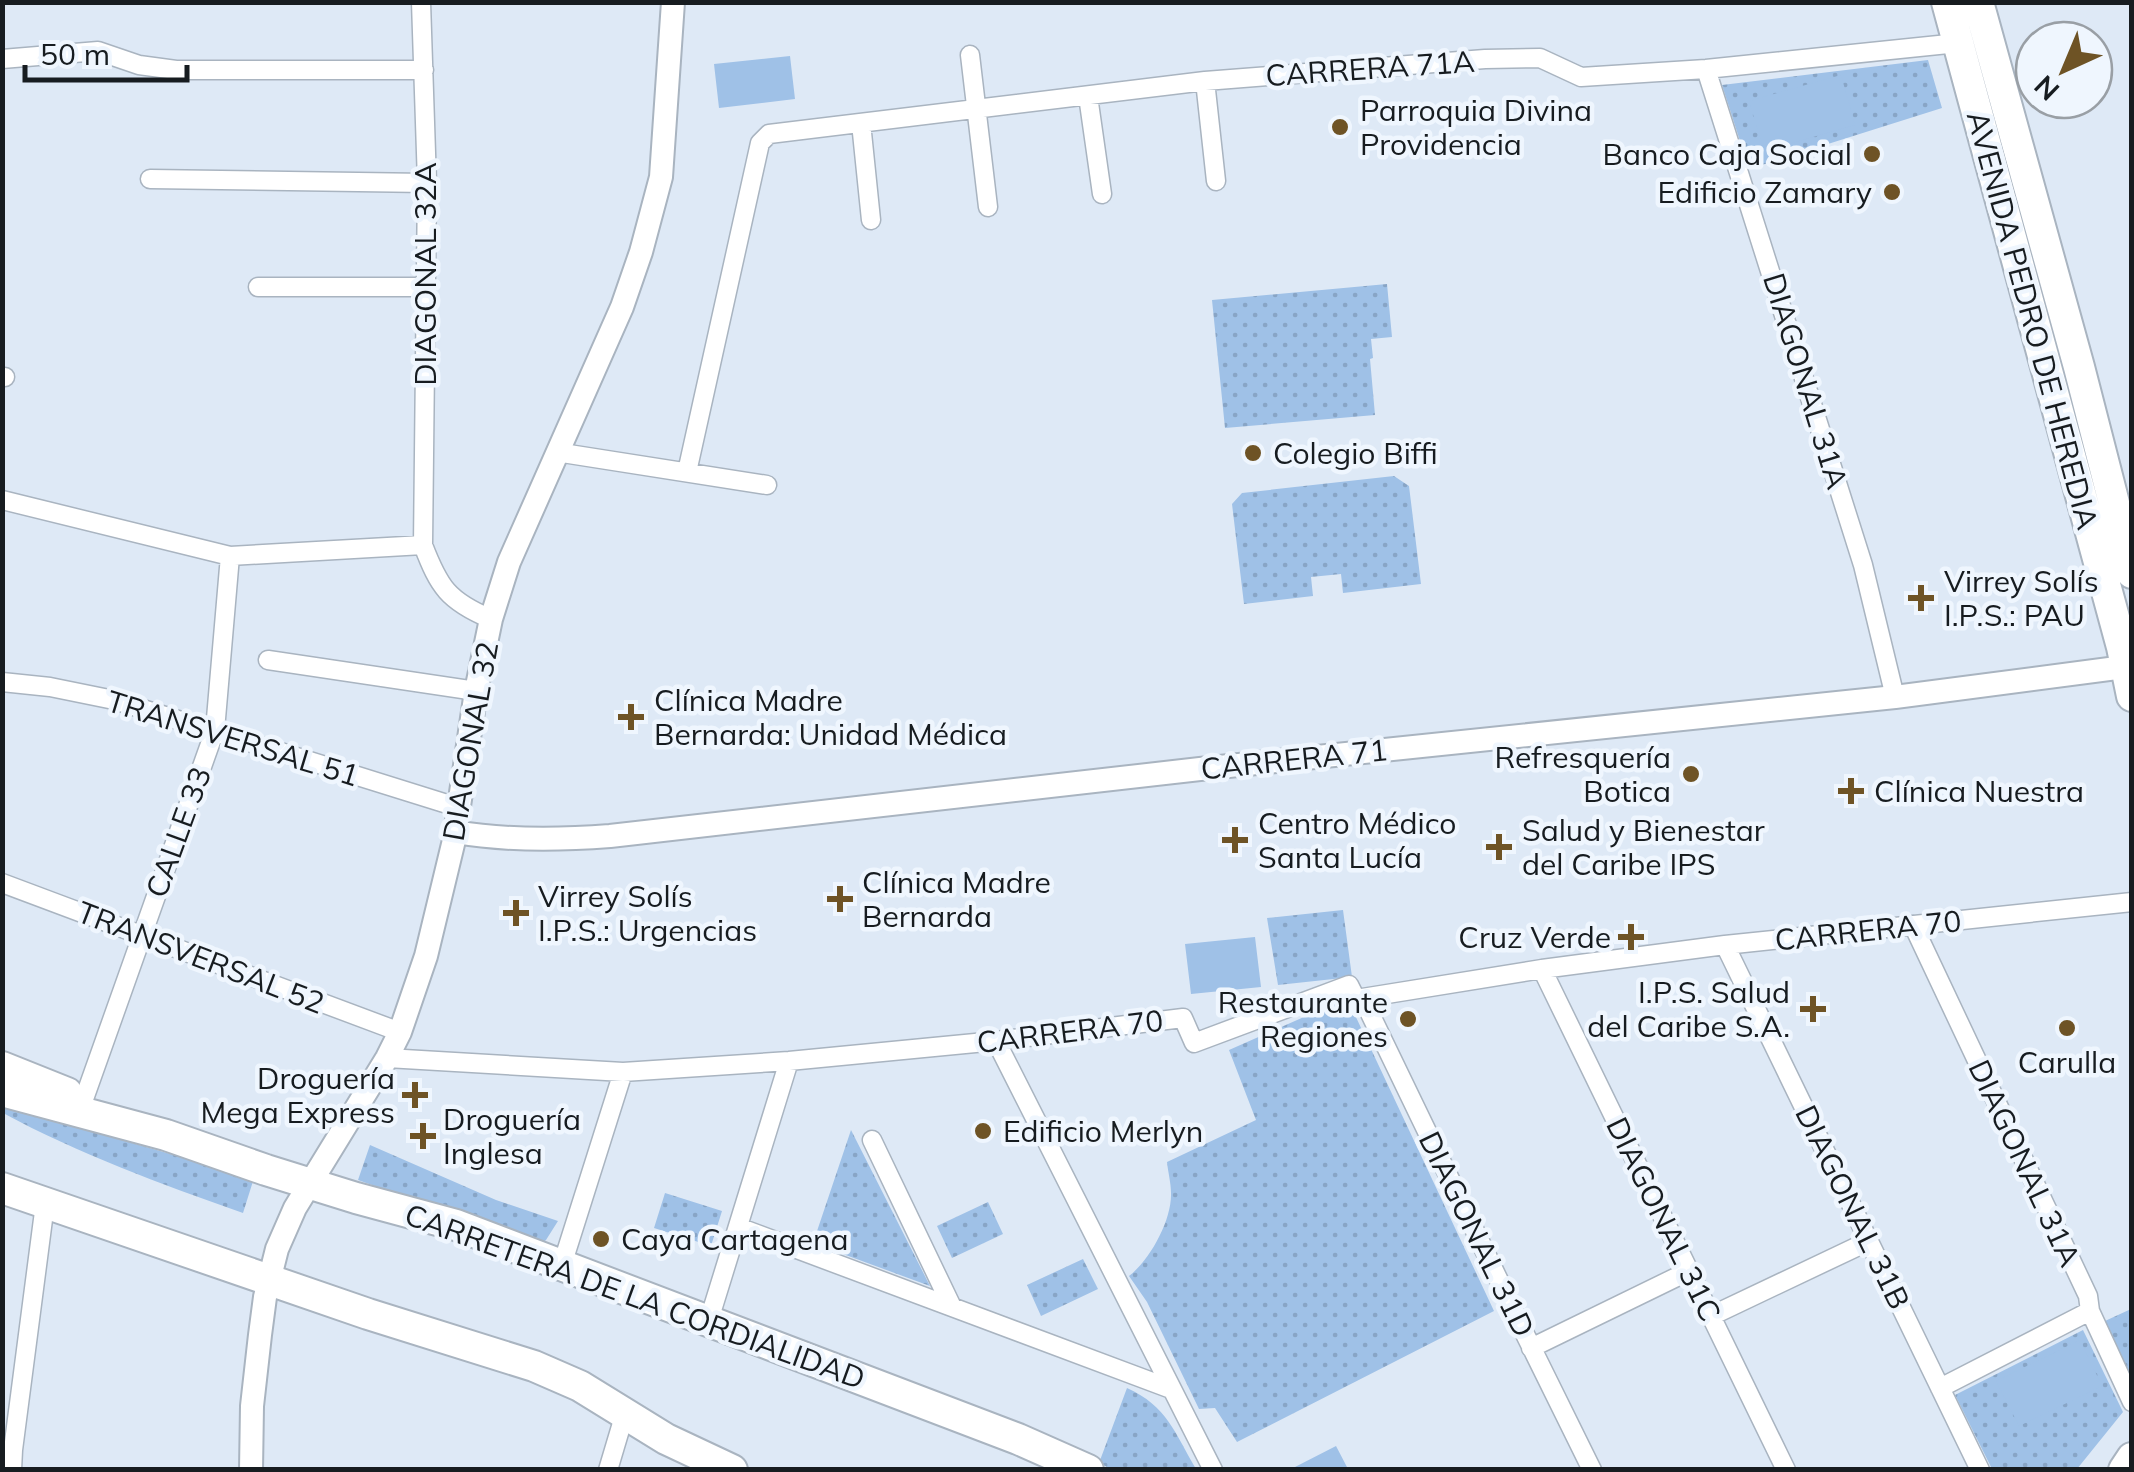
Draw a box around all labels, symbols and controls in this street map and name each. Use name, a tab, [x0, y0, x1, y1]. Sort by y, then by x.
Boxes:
scale bar	[25, 20, 188, 82]
north arrow	[2014, 20, 2114, 120]
text: 50 m	[40, 35, 110, 73]
street label: CARRERA 71A	[1264, 42, 1476, 94]
text: N	[2027, 68, 2066, 108]
place label: Parroquia Divina Providencia	[1360, 91, 1592, 163]
street label: AVENIDA PEDRO DE HEREDIA	[1959, 107, 2107, 533]
marker: Parroquia Divina Providencia	[1329, 116, 1351, 138]
place label: Banco Caja Social	[1603, 135, 1852, 173]
marker: Banco Caja Social	[1861, 143, 1883, 165]
street label: DIAGONAL 32A	[406, 162, 444, 386]
place label: Edificio Zamary	[1658, 173, 1872, 211]
marker: Edificio Zamary	[1881, 181, 1903, 203]
street label: DIAGONAL 31A	[1755, 269, 1857, 493]
place label: Colegio Biffi	[1273, 434, 1438, 472]
marker: Colegio Biffi	[1242, 442, 1264, 464]
place label: Virrey Solís I.P.S.: PAU	[1944, 562, 2099, 634]
marker: Virrey Solís I.P.S.: PAU	[1908, 585, 1934, 611]
street label: DIAGONAL 32	[434, 638, 506, 844]
place label: Clínica Madre Bernarda: Unidad Médica	[654, 681, 1007, 753]
street label: TRANSVERSAL 51	[102, 682, 364, 794]
marker: Clínica Madre Bernarda: Unidad Médica	[618, 704, 644, 730]
street label: CARRERA 71	[1199, 730, 1389, 788]
place label: Refresquería Botica	[1495, 738, 1671, 810]
street label: CALLE 33	[137, 761, 219, 903]
marker: Refresquería Botica	[1680, 763, 1702, 785]
place label: Clínica Nuestra	[1874, 772, 2084, 810]
marker: Clínica Nuestra	[1838, 778, 1864, 804]
place label: Centro Médico Santa Lucía	[1258, 804, 1456, 876]
place label: Salud y Bienestar del Caribe IPS	[1522, 811, 1765, 883]
marker: Centro Médico Santa Lucía	[1222, 827, 1248, 853]
marker: Salud y Bienestar del Caribe IPS	[1486, 834, 1512, 860]
place label: Clínica Madre Bernarda	[862, 863, 1051, 935]
place label: Virrey Solís I.P.S.: Urgencias	[538, 877, 757, 949]
marker: Clínica Madre Bernarda	[827, 886, 853, 912]
street label: TRANSVERSAL 52	[72, 892, 330, 1022]
marker: Virrey Solís I.P.S.: Urgencias	[503, 900, 529, 926]
street label: CARRERA 70	[1773, 901, 1963, 959]
place label: Cruz Verde	[1458, 918, 1611, 956]
marker: Cruz Verde	[1620, 926, 1642, 948]
place label: I.P.S. Salud del Caribe S.A.	[1587, 973, 1790, 1045]
place label: Restaurante Regiones	[1218, 983, 1388, 1055]
marker: I.P.S. Salud del Caribe S.A.	[1800, 996, 1826, 1022]
street label: CARRERA 70	[975, 1001, 1165, 1061]
marker: Restaurante Regiones	[1397, 1008, 1419, 1030]
marker: Carulla	[2056, 1017, 2078, 1039]
place label: Carulla	[2018, 1043, 2116, 1081]
street label: DIAGONAL 31A	[1961, 1054, 2089, 1272]
place label: Droguería Mega Express	[201, 1059, 395, 1131]
marker: Droguería Mega Express	[404, 1084, 426, 1106]
street label: DIAGONAL 31B	[1787, 1099, 1919, 1315]
place label: Droguería Inglesa	[443, 1100, 581, 1172]
street label: DIAGONAL 31C	[1598, 1111, 1730, 1327]
place label: Edificio Merlyn	[1003, 1112, 1203, 1150]
marker: Edificio Merlyn	[972, 1120, 994, 1142]
marker: Droguería Inglesa	[412, 1125, 434, 1147]
street label: DIAGONAL 31D	[1411, 1125, 1543, 1343]
street label: CARRETERA DE LA CORDIALIDAD	[400, 1195, 870, 1397]
place label: Caya Cartagena	[621, 1220, 849, 1258]
marker: Caya Cartagena	[590, 1228, 612, 1250]

